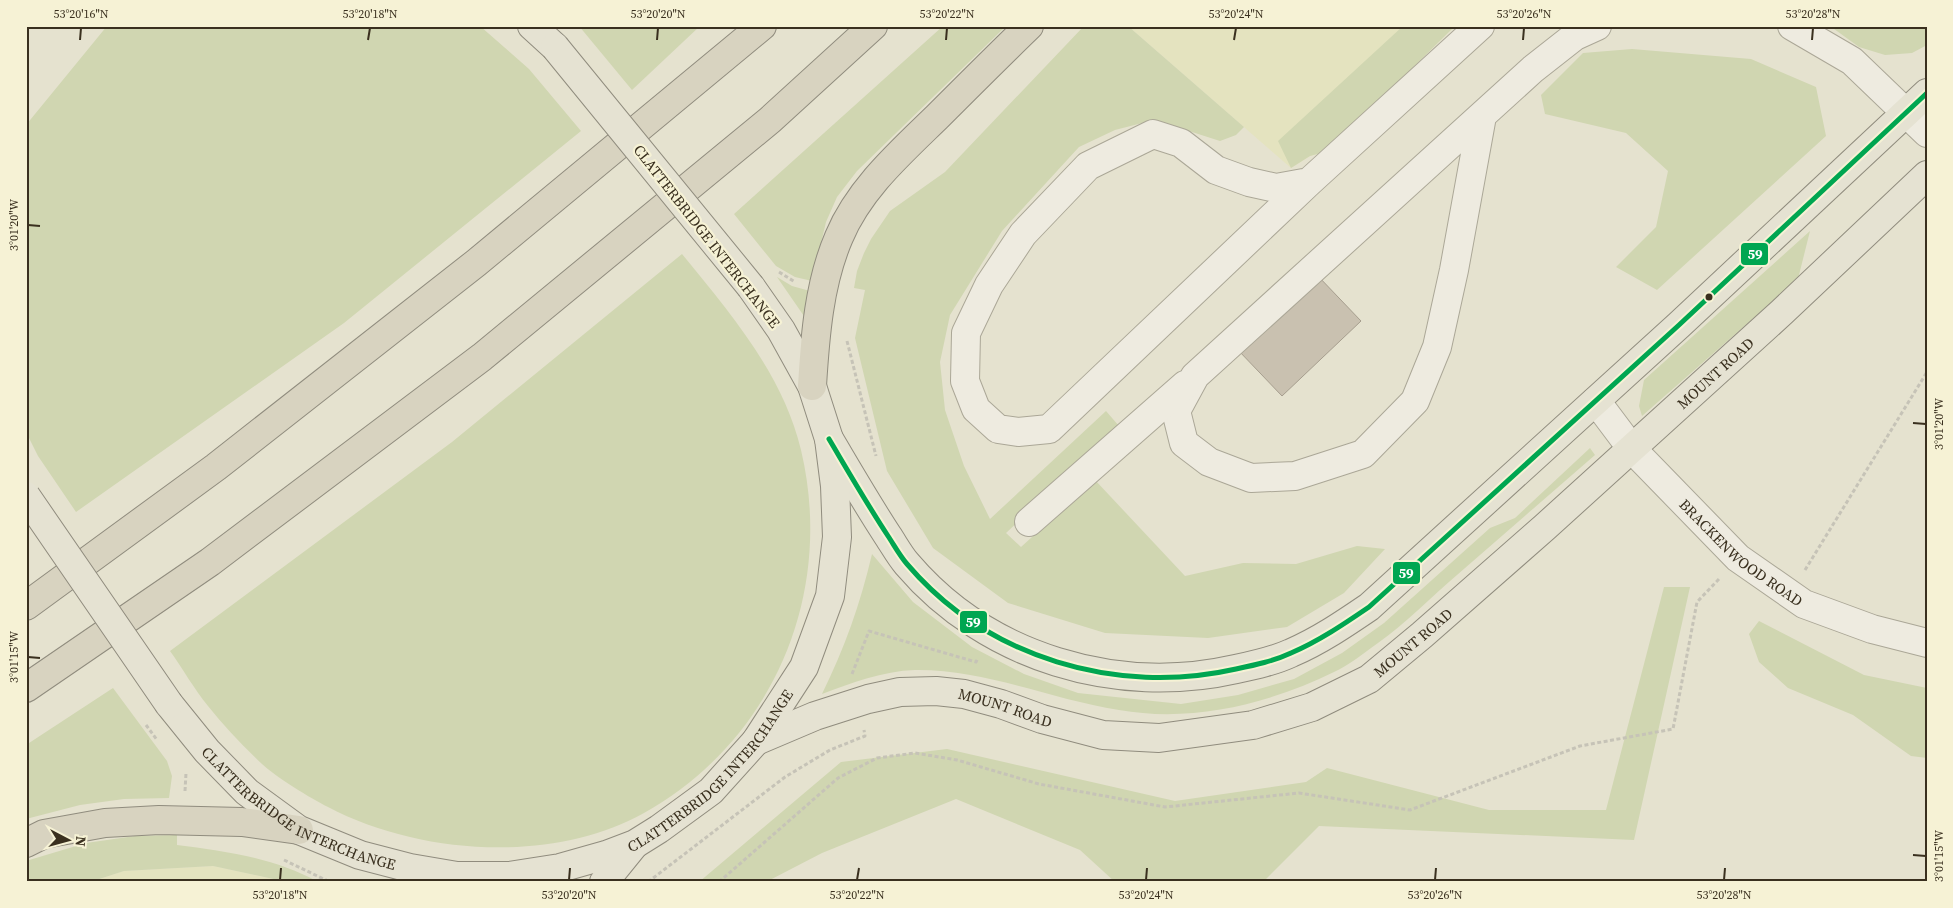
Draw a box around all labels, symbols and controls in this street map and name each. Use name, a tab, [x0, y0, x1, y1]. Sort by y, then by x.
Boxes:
text: 53°20'16"N	[53, 6, 109, 22]
text: 53°20'18"N	[342, 6, 398, 22]
text: 53°20'20"N	[630, 6, 686, 22]
text: 53°20'22"N	[919, 6, 975, 22]
text: 53°20'24"N	[1208, 6, 1264, 22]
text: 53°20'26"N	[1496, 6, 1552, 22]
text: 53°20'28"N	[1785, 6, 1841, 22]
street label: CLATTERBRIDGE INTERCHANGE	[629, 140, 785, 332]
text: 3°01'20"W	[6, 199, 22, 251]
line badge: 59	[1740, 242, 1769, 266]
text: 59	[1747, 244, 1763, 264]
unlabelled marker	[1704, 292, 1714, 302]
street label: MOUNT ROAD	[1672, 332, 1758, 413]
text: 3°01'20"W	[1931, 398, 1947, 450]
street label: BRACKENWOOD ROAD	[1675, 494, 1808, 611]
line badge: 59	[1392, 561, 1421, 585]
text: 59	[1398, 563, 1414, 583]
street label: MOUNT ROAD	[1369, 603, 1457, 682]
line badge: 59	[959, 610, 988, 634]
text: 59	[965, 612, 981, 632]
text: 3°01'15"W	[6, 631, 22, 683]
street label: MOUNT ROAD	[956, 682, 1054, 732]
street label: CLATTERBRIDGE INTERCHANGE	[624, 685, 797, 857]
street label: CLATTERBRIDGE INTERCHANGE	[197, 741, 398, 874]
north arrow	[42, 816, 92, 866]
text: 3°01'15"W	[1931, 830, 1947, 882]
text: N	[70, 835, 91, 847]
text: 53°20'18"N	[252, 887, 308, 903]
text: 53°20'20"N	[541, 887, 597, 903]
text: 53°20'22"N	[829, 887, 885, 903]
text: 53°20'24"N	[1118, 887, 1174, 903]
text: 53°20'26"N	[1407, 887, 1463, 903]
text: 53°20'28"N	[1696, 887, 1752, 903]

